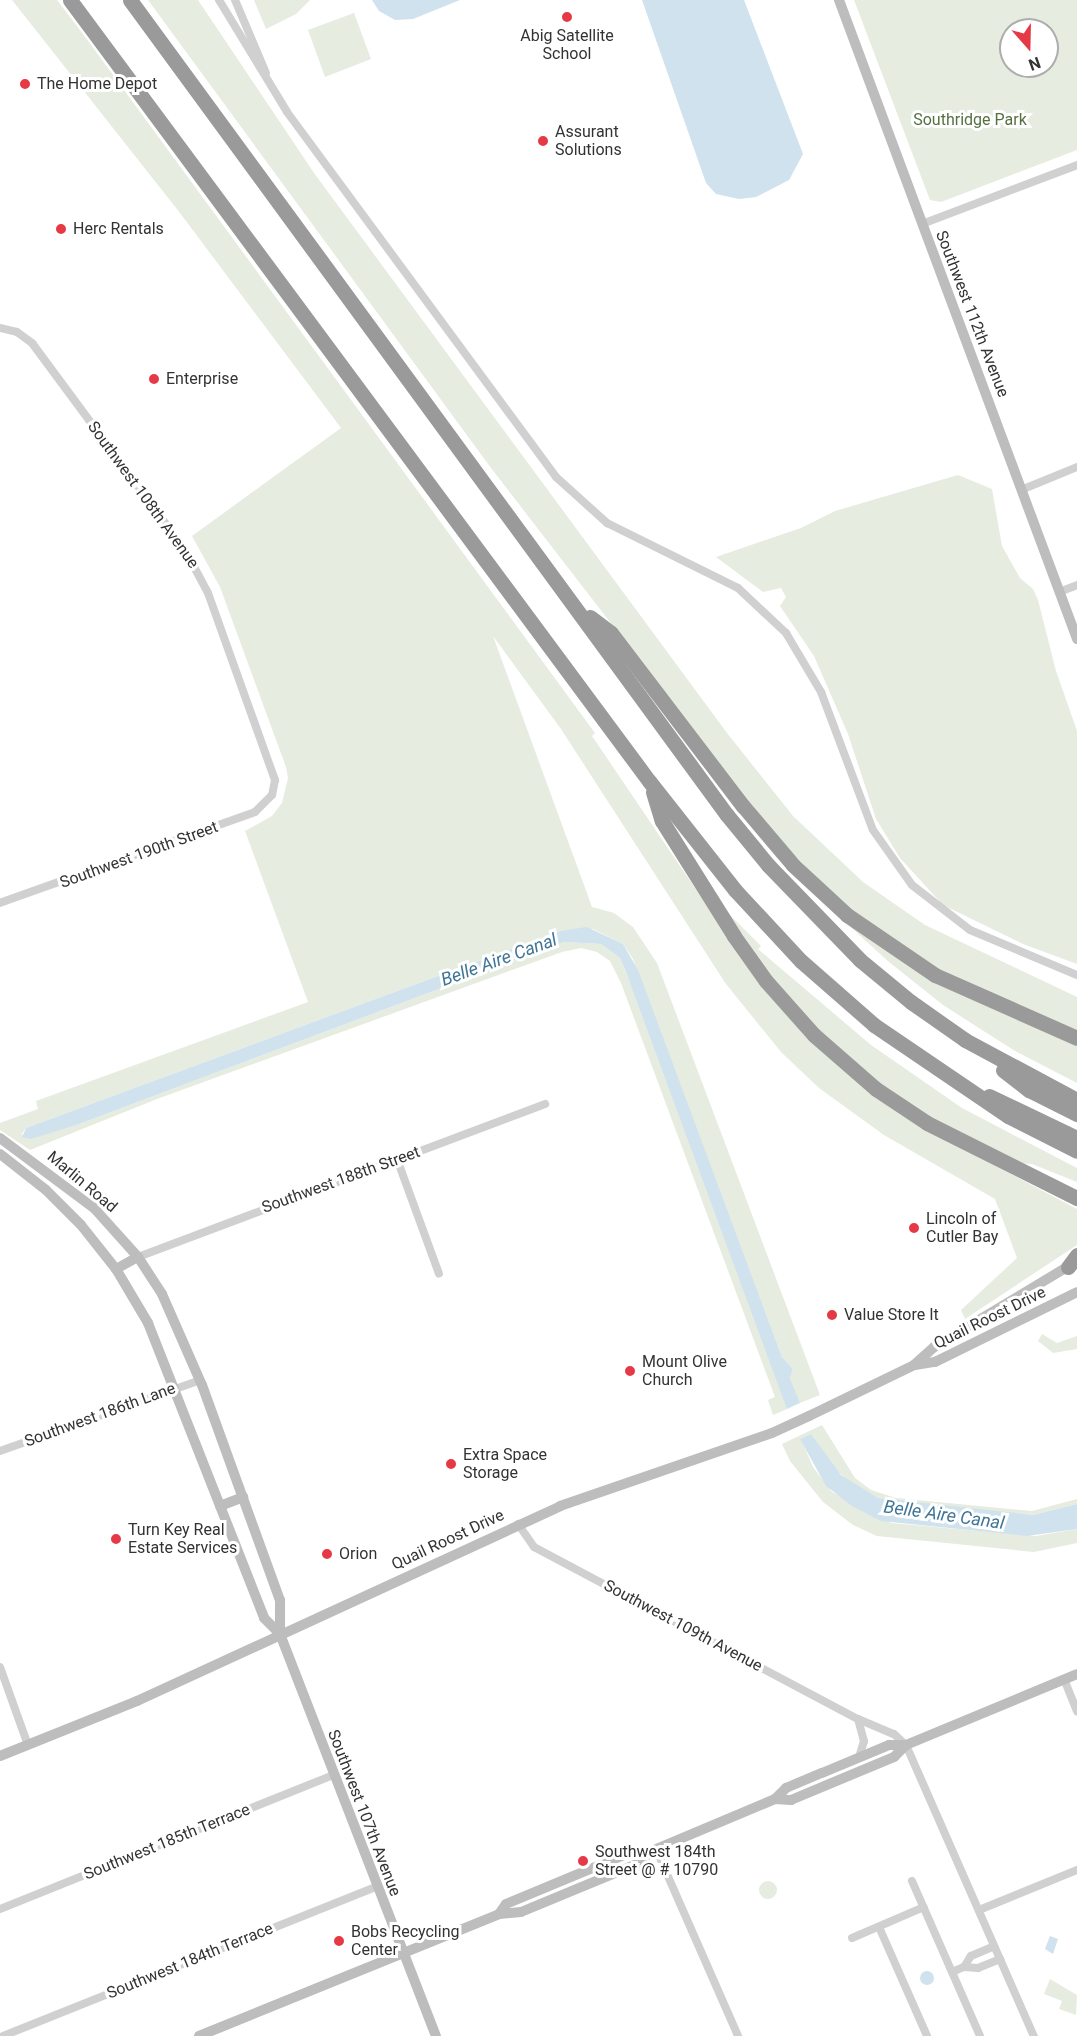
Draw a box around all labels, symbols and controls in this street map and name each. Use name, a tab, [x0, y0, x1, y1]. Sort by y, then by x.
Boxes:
marker: Abig Satellite School	[560, 10, 574, 24]
north arrow	[999, 18, 1059, 78]
place label: Abig Satellite School	[520, 26, 614, 64]
text: N	[1026, 53, 1043, 74]
place label: The Home Depot	[37, 74, 157, 94]
marker: The Home Depot	[18, 77, 32, 91]
park label: Southridge Park	[913, 110, 1027, 130]
place label: Assurant Solutions	[555, 122, 622, 160]
marker: Assurant Solutions	[536, 134, 550, 148]
place label: Herc Rentals	[73, 219, 164, 239]
marker: Herc Rentals	[54, 222, 68, 236]
street label: Southwest 112th Avenue	[931, 228, 1013, 400]
place label: Enterprise	[166, 369, 238, 389]
marker: Enterprise	[147, 372, 161, 386]
street label: Southwest 108th Avenue	[83, 418, 203, 572]
street label: Southwest 190th Street	[57, 817, 221, 893]
water label: Belle Aire Canal	[438, 929, 560, 991]
street label: Southwest 188th Street	[259, 1142, 423, 1218]
street label: Marlin Road	[43, 1147, 121, 1217]
place label: Lincoln of Cutler Bay	[926, 1209, 998, 1247]
marker: Lincoln of Cutler Bay	[907, 1221, 921, 1235]
street label: Quail Roost Drive	[931, 1283, 1049, 1353]
place label: Value Store It	[844, 1305, 939, 1325]
marker: Value Store It	[825, 1308, 839, 1322]
place label: Mount Olive Church	[642, 1352, 727, 1390]
marker: Mount Olive Church	[623, 1364, 637, 1378]
street label: Southwest 186th Lane	[22, 1379, 178, 1451]
place label: Extra Space Storage	[463, 1445, 547, 1483]
marker: Extra Space Storage	[444, 1457, 458, 1471]
water label: Belle Aire Canal	[882, 1496, 1006, 1534]
street label: Quail Roost Drive	[389, 1506, 507, 1574]
place label: Turn Key Real Estate Services	[128, 1520, 237, 1558]
marker: Turn Key Real Estate Services	[109, 1532, 123, 1546]
place label: Orion	[339, 1544, 377, 1564]
marker: Orion	[320, 1547, 334, 1561]
street label: Southwest 109th Avenue	[600, 1576, 766, 1676]
street label: Southwest 107th Avenue	[323, 1727, 405, 1899]
street label: Southwest 185th Terrace	[81, 1800, 253, 1884]
place label: Southwest 184th Street @ # 10790	[595, 1842, 718, 1880]
marker: Southwest 184th Street @ # 10790	[576, 1854, 590, 1868]
street label: Southwest 184th Terrace	[104, 1919, 276, 2003]
place label: Bobs Recycling Center	[351, 1922, 459, 1960]
marker: Bobs Recycling Center	[332, 1934, 346, 1948]

